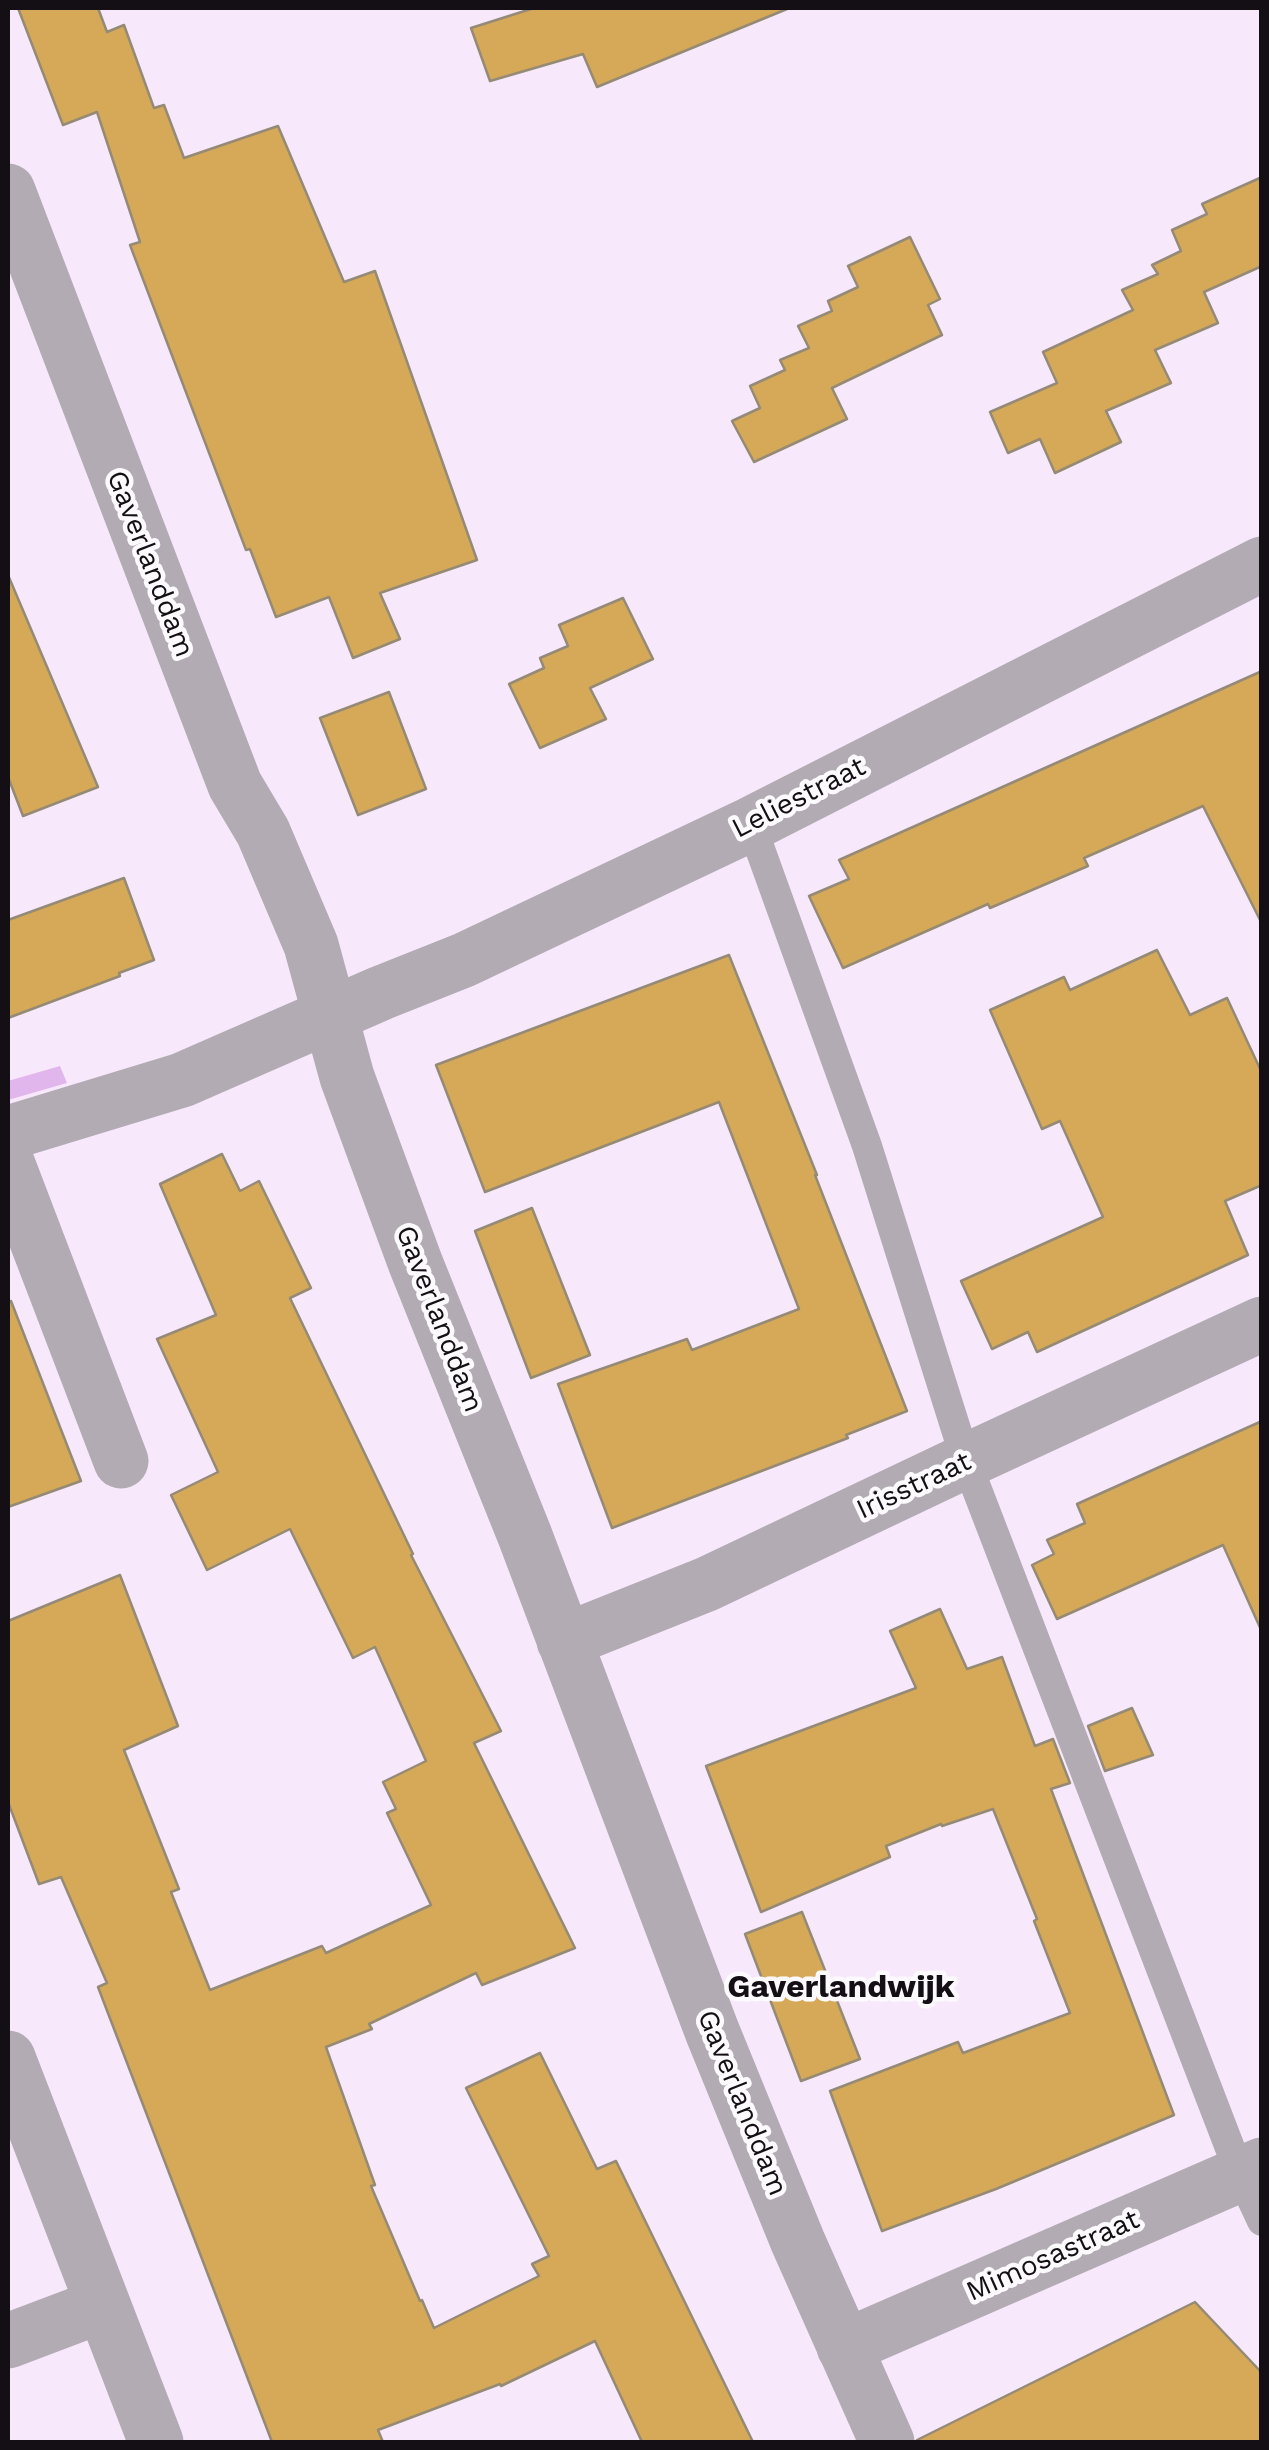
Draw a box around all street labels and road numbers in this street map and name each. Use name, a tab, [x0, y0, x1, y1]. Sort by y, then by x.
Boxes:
street label: Gaverlanddam	[99, 466, 201, 662]
street label: Leliestraat	[727, 750, 871, 846]
street label: Gaverlanddam	[388, 1221, 490, 1417]
street label: Irisstraat	[852, 1445, 976, 1527]
street label: Gaverlanddam	[689, 2005, 795, 2201]
street label: Mimosastraat	[961, 2203, 1145, 2309]

